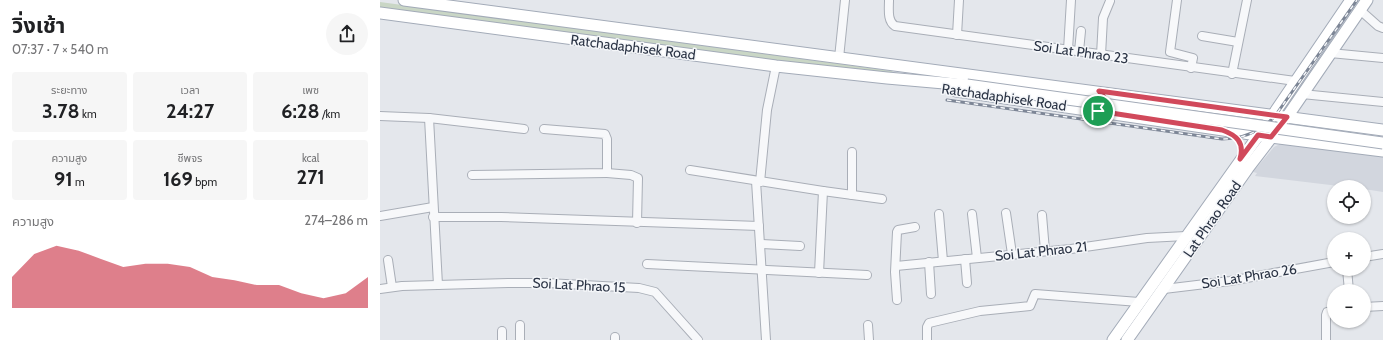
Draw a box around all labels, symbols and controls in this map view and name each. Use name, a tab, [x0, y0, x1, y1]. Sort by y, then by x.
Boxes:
text: วิ่งเช้า	[12, 12, 65, 39]
button: share	[326, 13, 368, 55]
street label: Ratchadaphisek Road	[569, 30, 697, 64]
street label: Soi Lat Phrao 23	[1032, 36, 1130, 68]
text: 07:37 · 7 × 540 m	[12, 41, 108, 57]
street label: Ratchadaphisek Road	[940, 79, 1068, 115]
text: ระยะทาง	[51, 83, 88, 97]
text: เวลา	[180, 83, 200, 97]
text: เพซ	[302, 83, 319, 97]
pin	[1081, 94, 1115, 128]
text: 3.78	[42, 99, 80, 123]
text: 24:27	[166, 99, 214, 123]
text: 6:28	[281, 99, 320, 123]
icon: arrive	[1087, 100, 1109, 122]
text: km	[80, 107, 97, 121]
text: /km	[320, 107, 340, 121]
text: ความสูง	[52, 151, 87, 165]
text: ชีพจร	[178, 151, 202, 165]
text: kcal	[302, 151, 319, 165]
text: 271	[297, 165, 325, 189]
text: 91	[54, 167, 73, 191]
text: 169	[163, 167, 193, 191]
text: m	[73, 175, 85, 189]
text: bpm	[193, 175, 217, 189]
street label: Lat Phrao Road	[1179, 177, 1245, 261]
map controls	[1327, 180, 1371, 328]
button: locate	[1327, 180, 1371, 224]
text: 274–286 m	[304, 212, 368, 228]
text: ความสูง	[12, 213, 54, 229]
button: +	[1327, 232, 1371, 276]
street label: Soi Lat Phrao 21	[994, 237, 1088, 265]
street label: Soi Lat Phrao 26	[1200, 260, 1298, 292]
street label: Soi Lat Phrao 15	[532, 274, 626, 296]
button: −	[1327, 284, 1371, 328]

